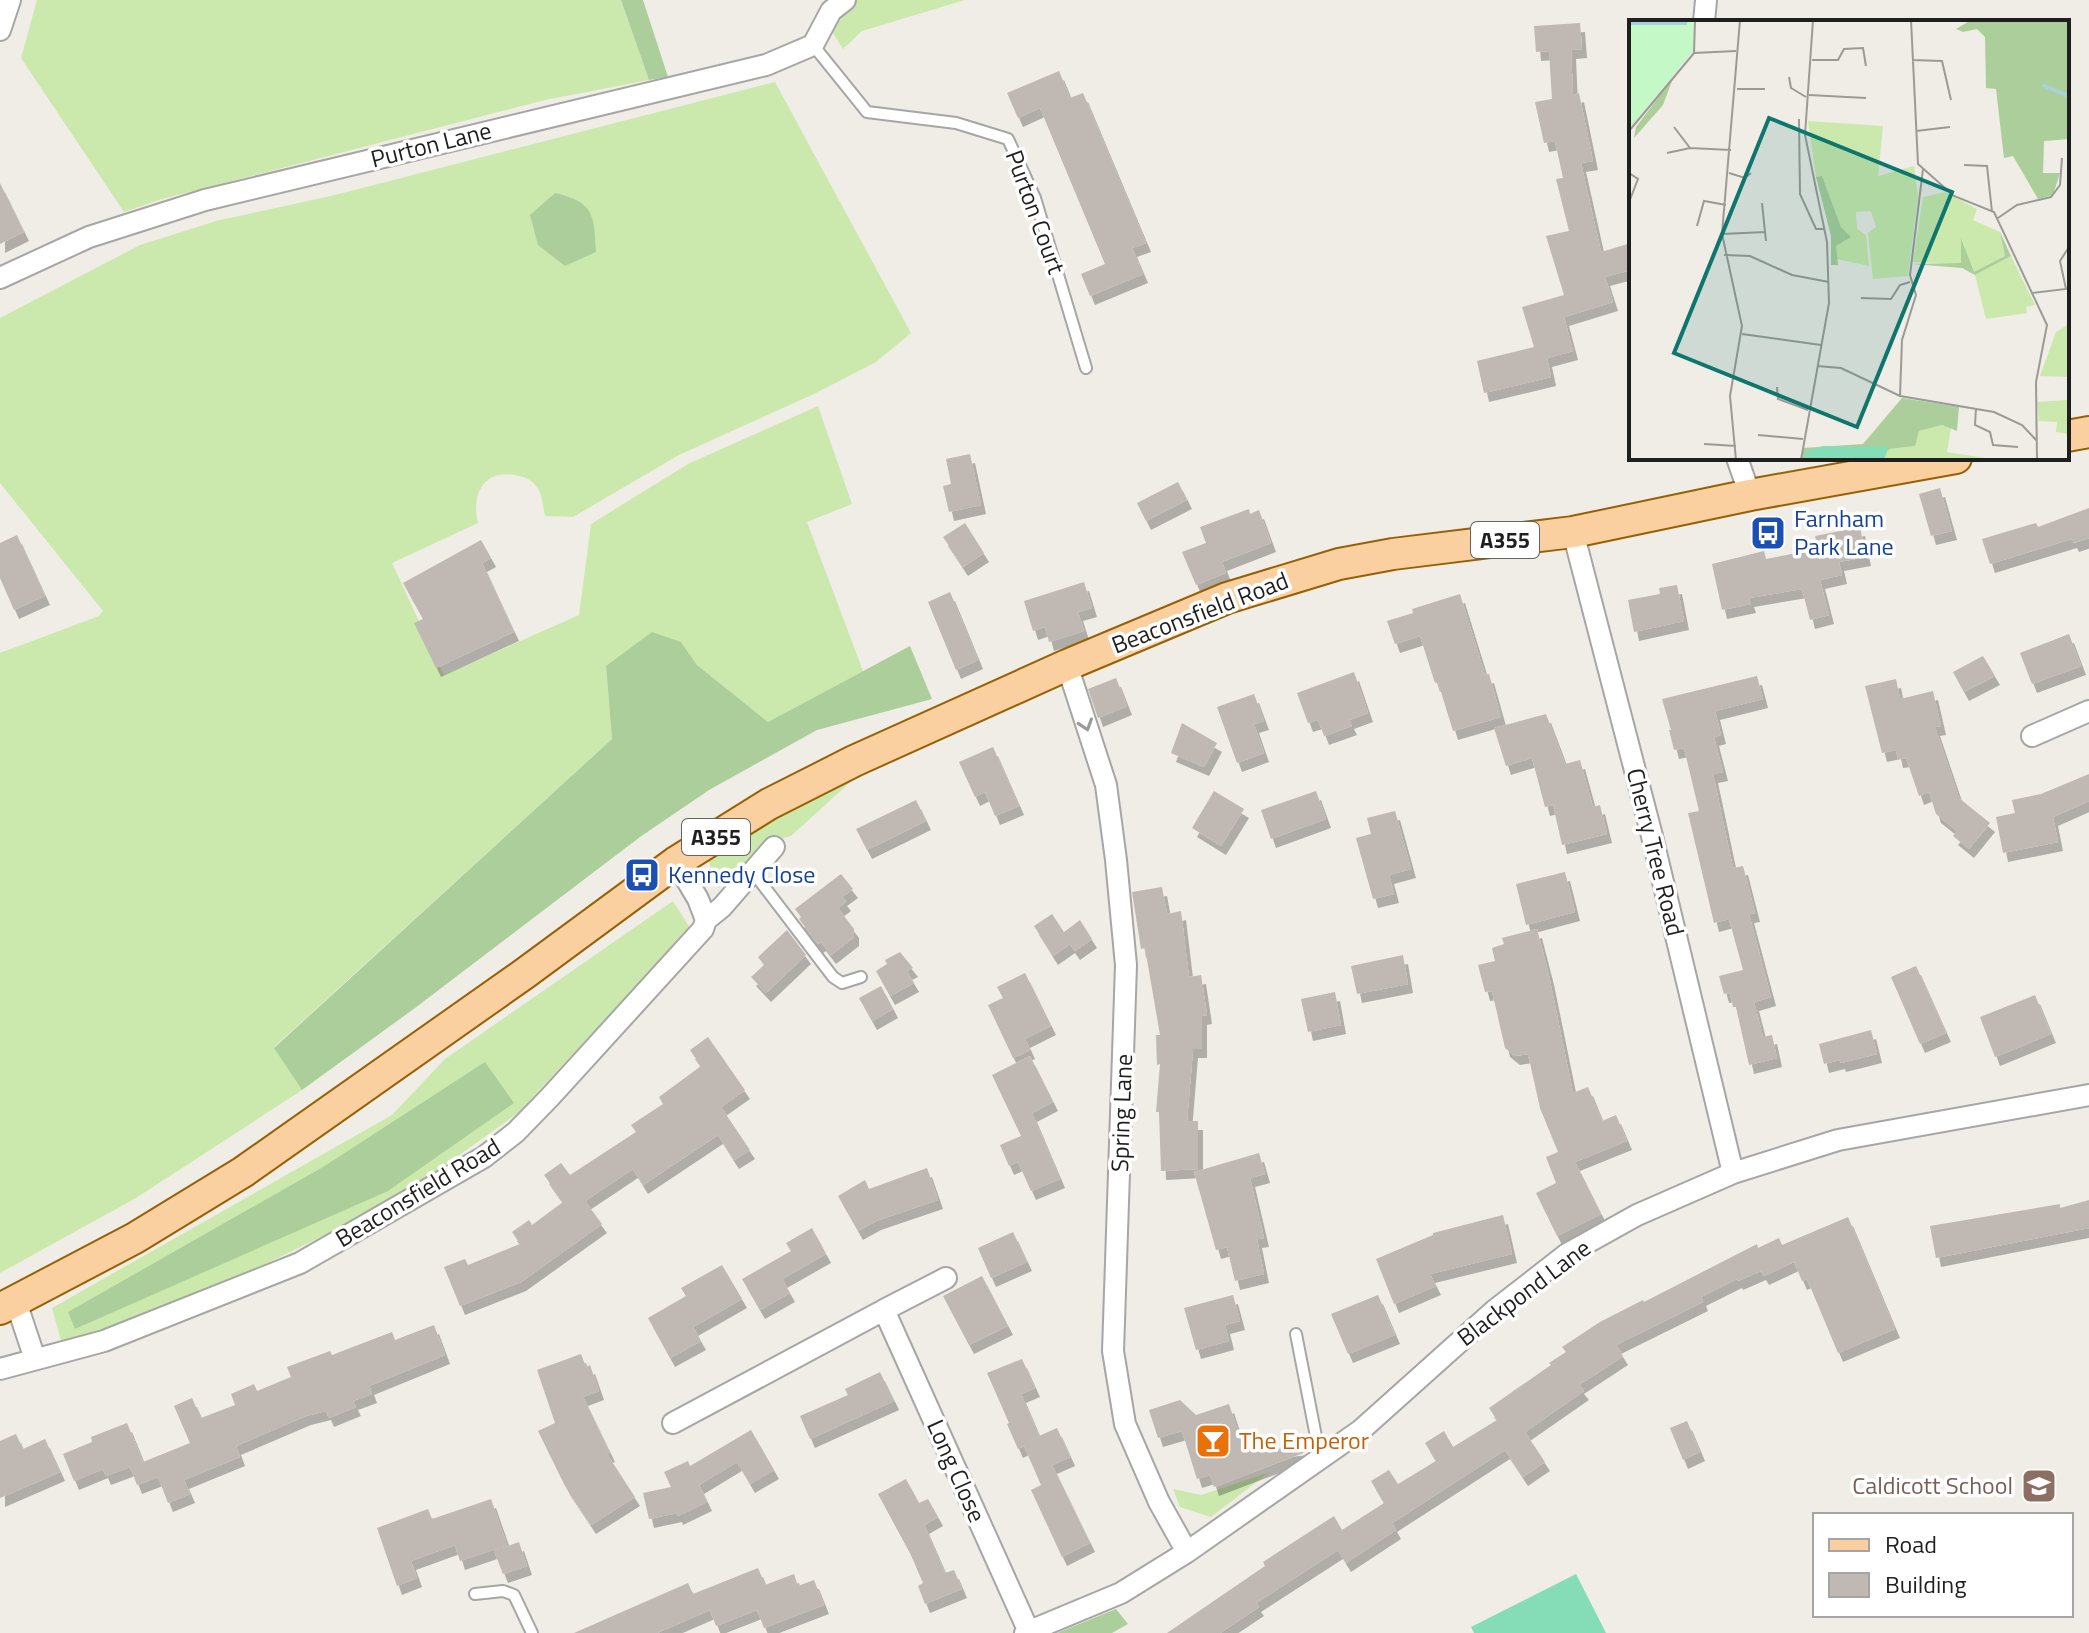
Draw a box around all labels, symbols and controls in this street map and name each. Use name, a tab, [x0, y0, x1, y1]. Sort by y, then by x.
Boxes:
inset map	[1629, 20, 2069, 460]
street label: Purton Lane	[367, 112, 495, 176]
street label: Purton Court	[997, 145, 1075, 279]
place label: Farnham Park Lane	[1794, 500, 1894, 564]
bus stop icon: Farnham Park Lane	[1749, 514, 1787, 552]
road number: A355	[1471, 522, 1539, 558]
street label: Beaconsfield Road	[1106, 562, 1293, 662]
one-way arrow	[1077, 717, 1093, 731]
street label: Cherry Tree Road	[1618, 764, 1694, 939]
road number: A355	[682, 819, 750, 855]
bus stop icon: Kennedy Close	[623, 856, 661, 894]
place label: Kennedy Close	[668, 856, 815, 892]
street label: Spring Lane	[1101, 1053, 1141, 1173]
street label: Beaconsfield Road	[328, 1129, 507, 1256]
street label: Blackpond Lane	[1449, 1230, 1598, 1354]
street label: Long Close	[918, 1413, 996, 1528]
bar icon: The Emperor	[1194, 1422, 1232, 1460]
place label: The Emperor	[1239, 1422, 1369, 1458]
place label: Caldicott School	[1852, 1467, 2013, 1503]
school or university icon: Caldicott School	[2020, 1467, 2058, 1505]
legend	[1813, 1513, 2073, 1617]
text: Road	[1885, 1526, 1937, 1562]
text: Building	[1885, 1566, 1967, 1602]

